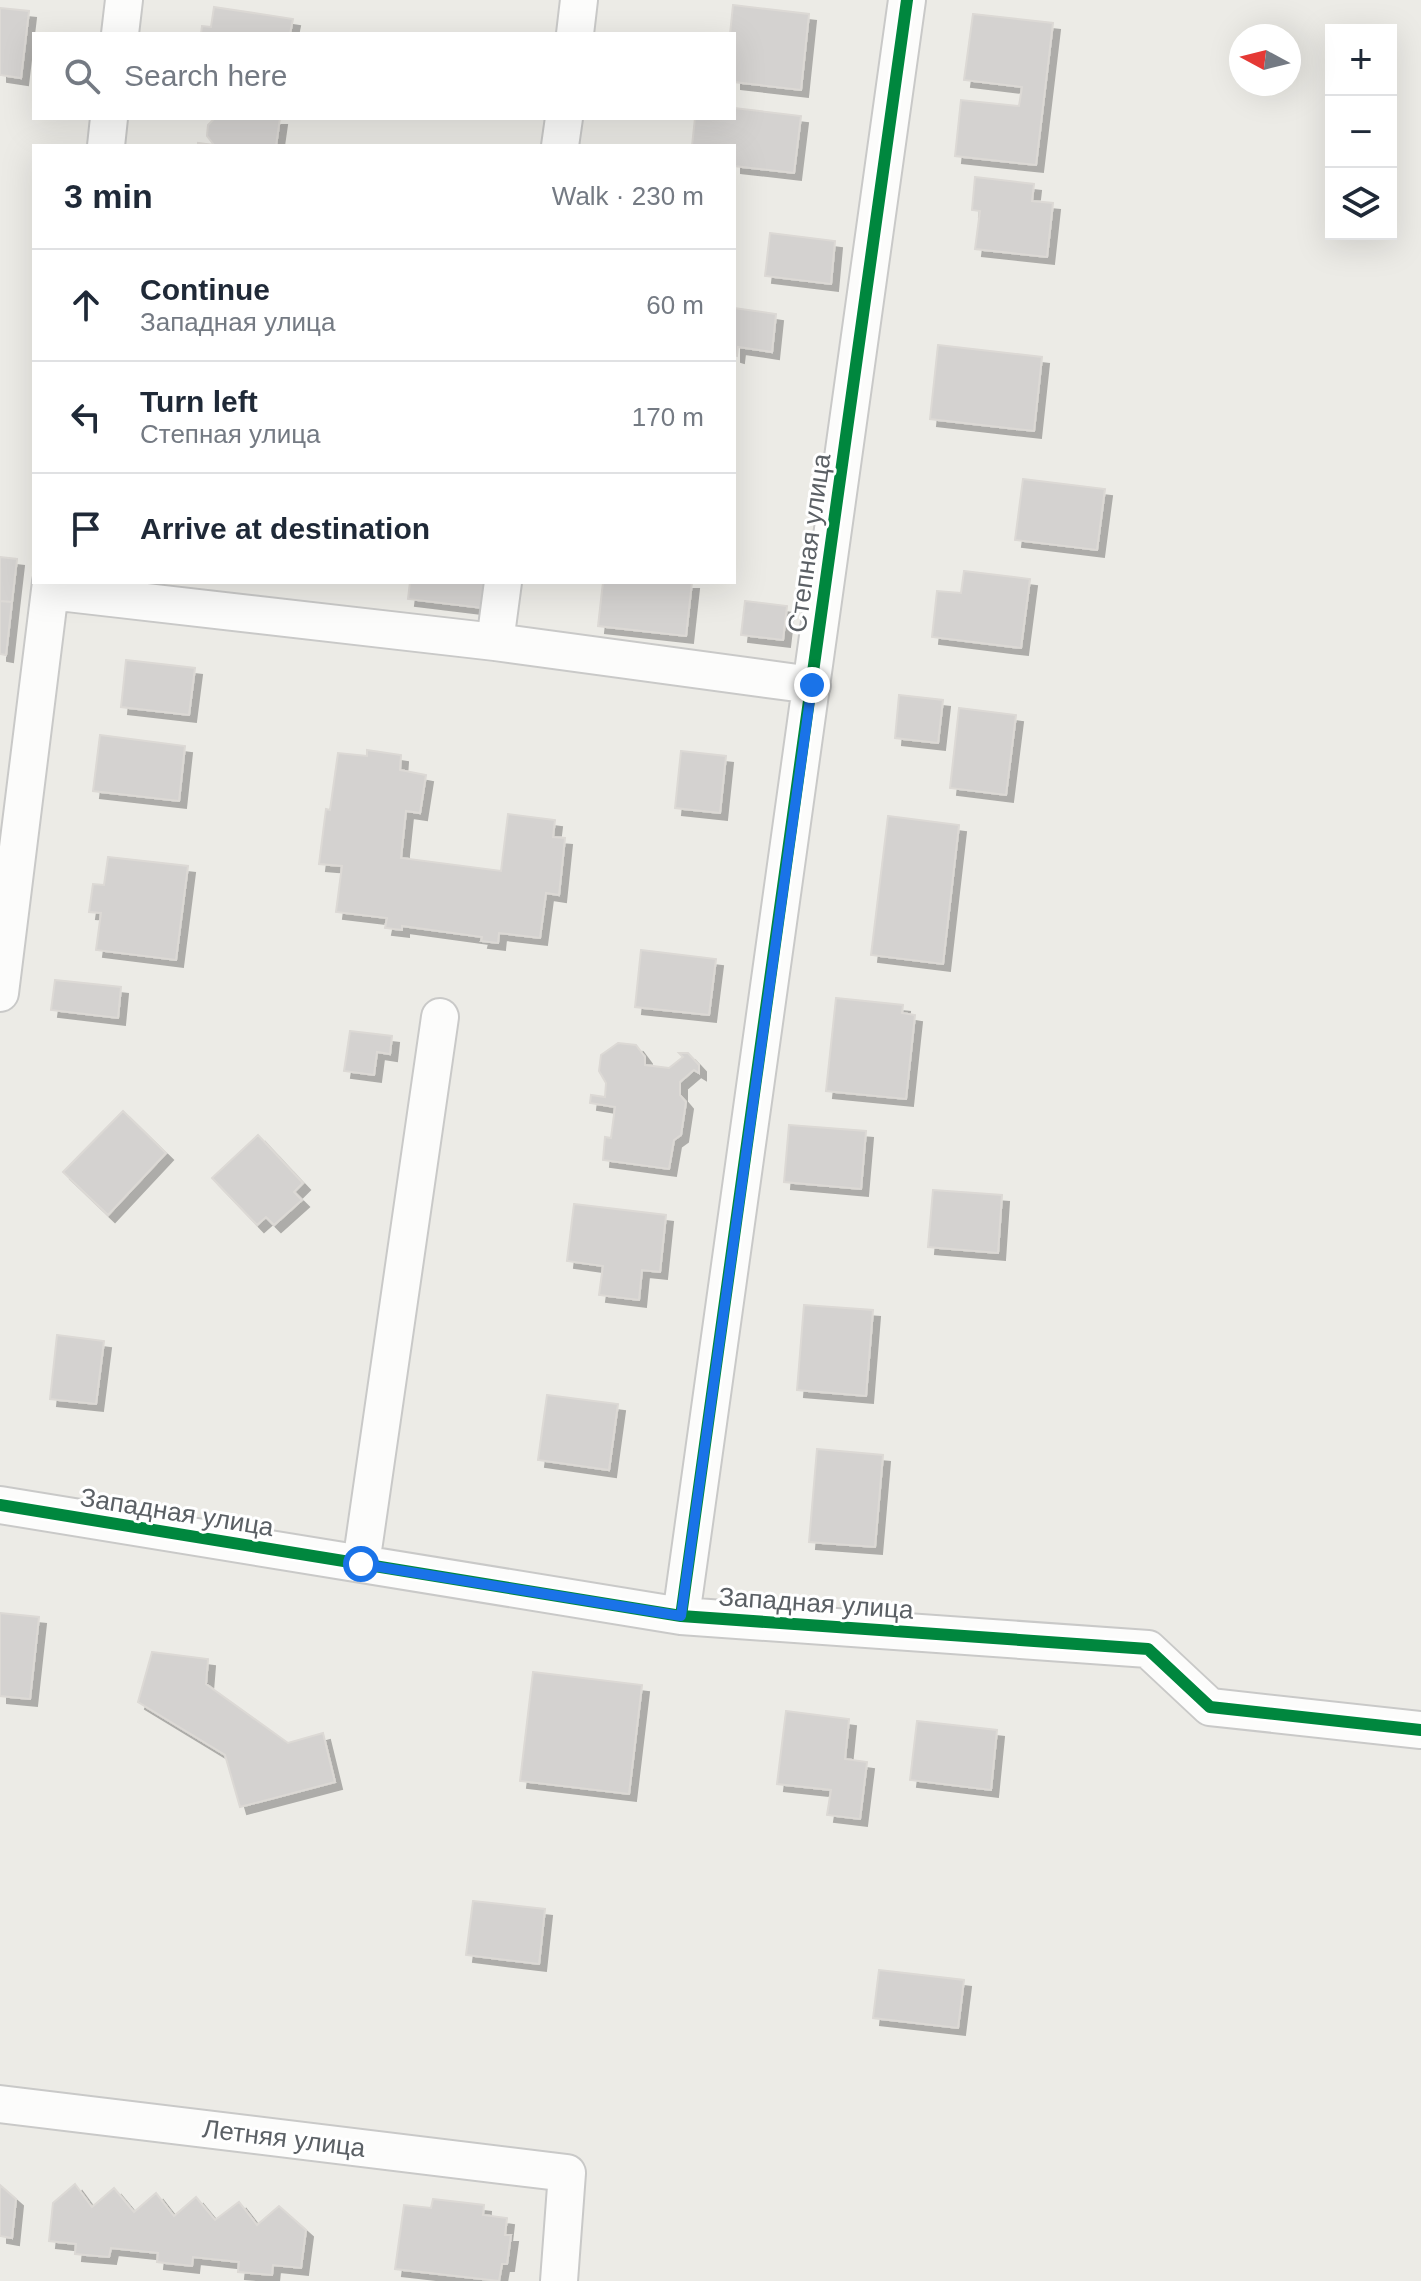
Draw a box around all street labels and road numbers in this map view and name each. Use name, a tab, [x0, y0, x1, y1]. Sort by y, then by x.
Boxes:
street label: Степная улица	[782, 451, 836, 634]
street label: Западная улица	[78, 1482, 276, 1542]
street label: Западная улица	[717, 1581, 915, 1625]
street label: Летняя улица	[201, 2113, 368, 2163]

